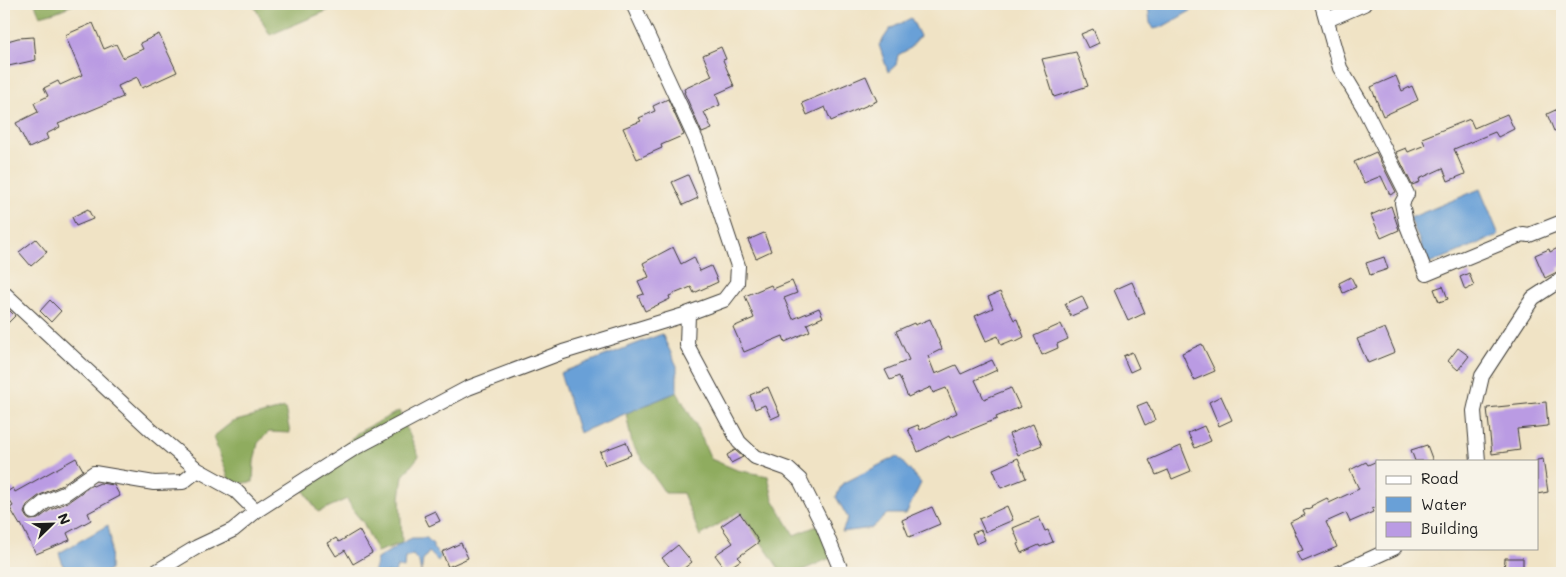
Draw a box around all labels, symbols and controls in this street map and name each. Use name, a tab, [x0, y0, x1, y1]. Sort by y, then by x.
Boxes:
legend	[1376, 460, 1538, 550]
text: Road	[1421, 468, 1458, 488]
text: Water	[1421, 494, 1467, 514]
north arrow	[28, 500, 78, 550]
text: N	[54, 510, 75, 527]
text: Building	[1421, 518, 1478, 538]

